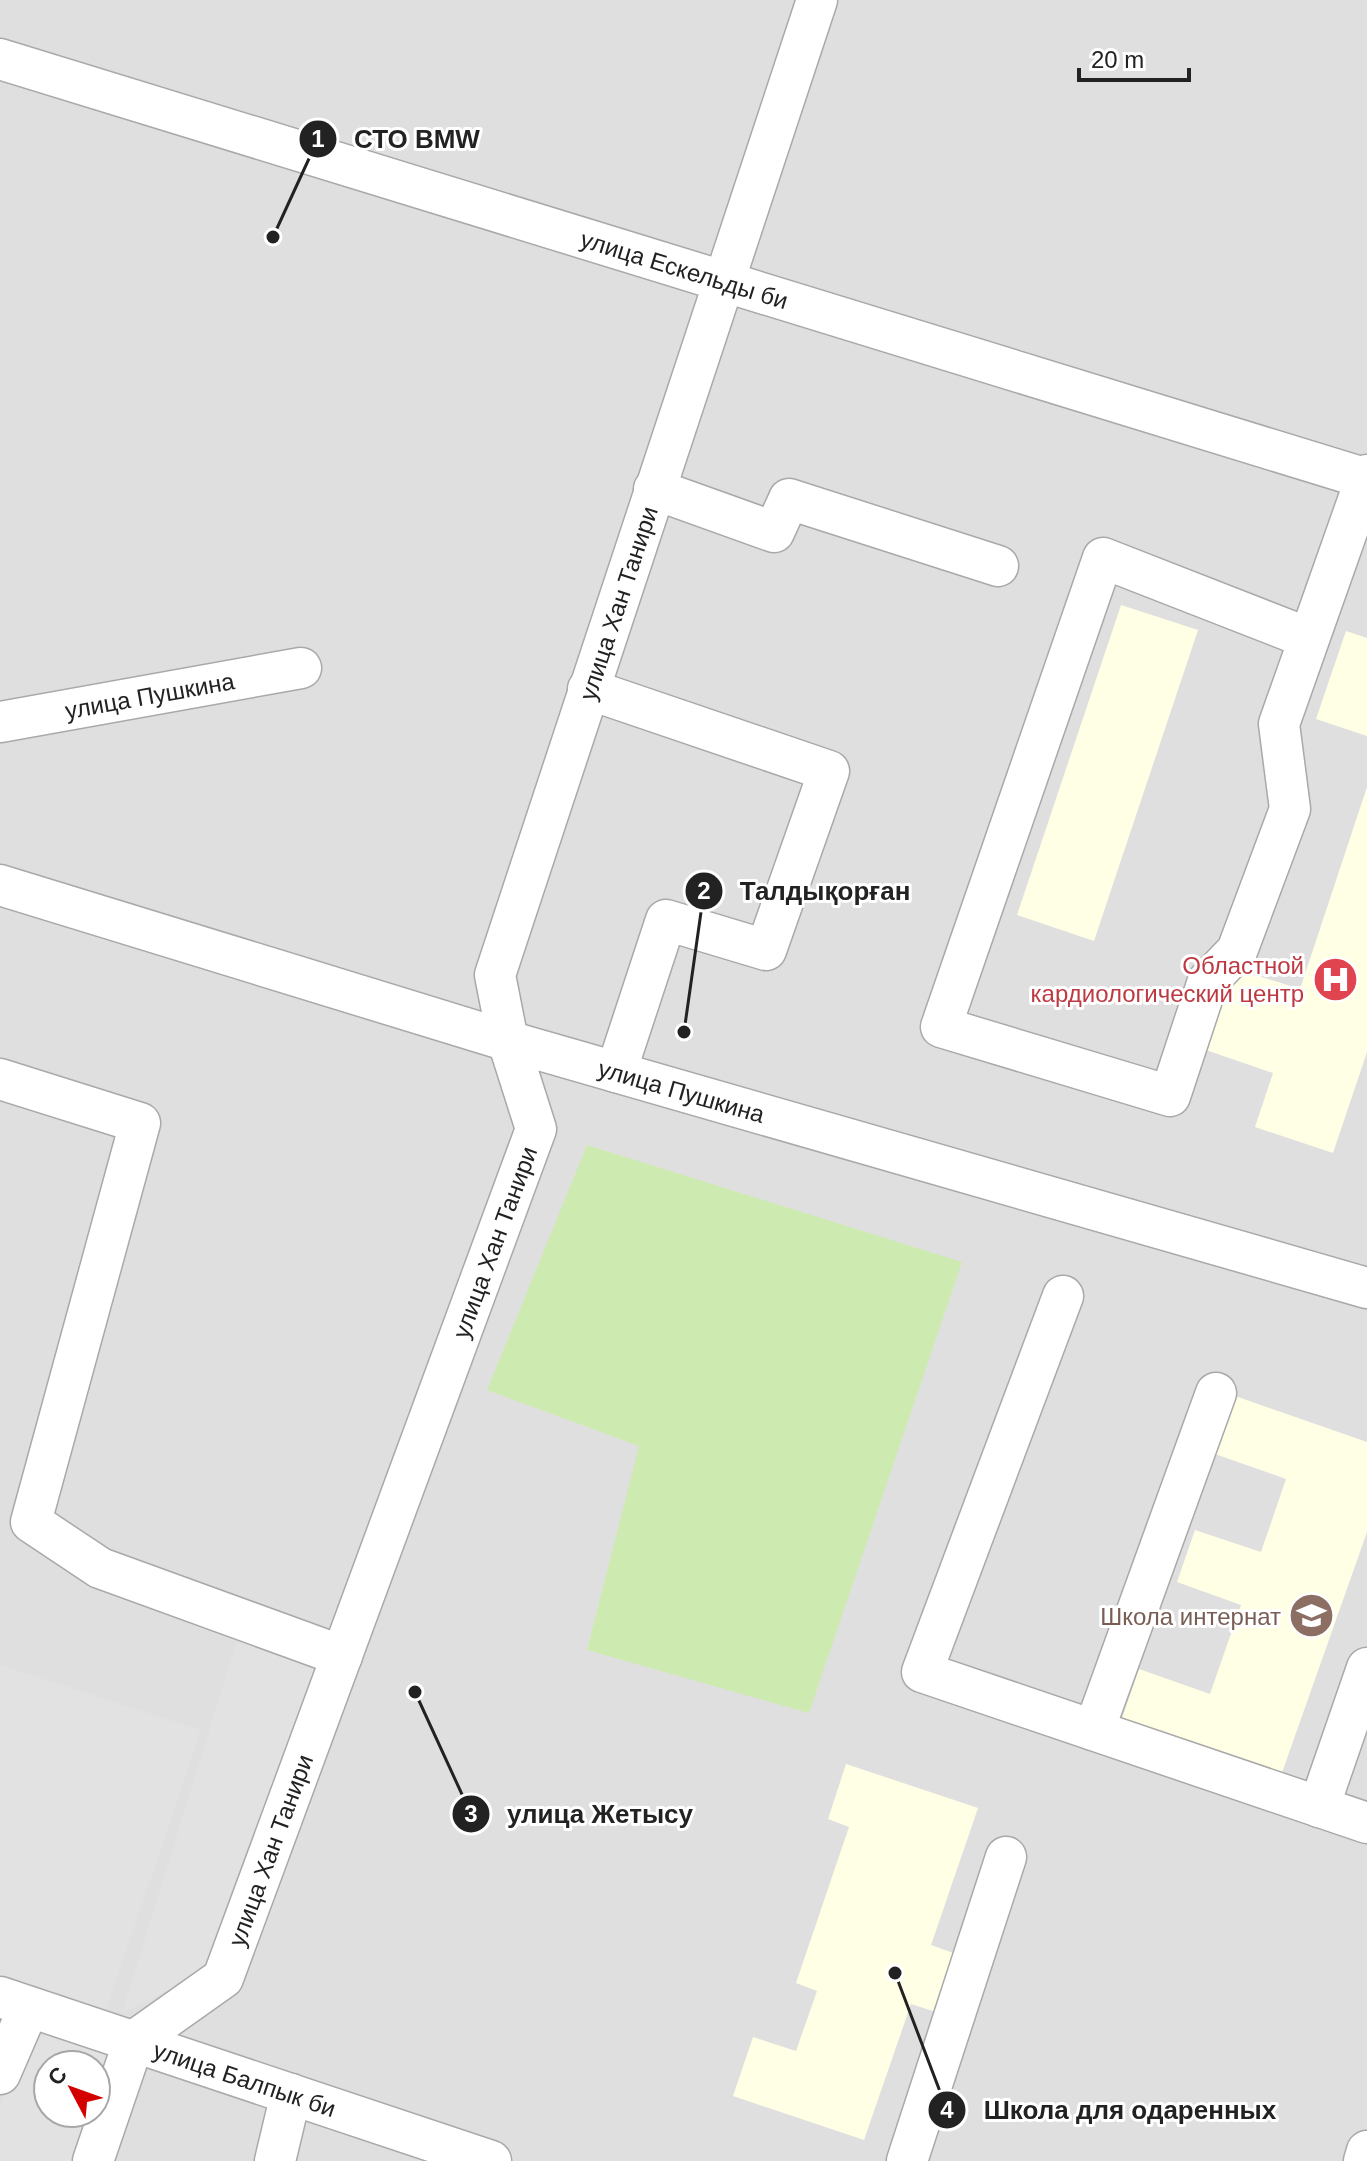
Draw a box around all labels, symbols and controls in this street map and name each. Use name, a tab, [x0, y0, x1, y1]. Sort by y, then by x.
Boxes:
scale bar	[1079, 32, 1189, 82]
text: 20 m	[1091, 46, 1144, 73]
callout: СТО BMW	[298, 114, 495, 164]
text: СТО BMW	[354, 124, 480, 154]
text: 1	[311, 125, 325, 152]
street label: улица Ескельды би	[578, 225, 791, 314]
street label: улица Хан Танири	[573, 503, 662, 703]
street label: улица Пушкина	[63, 667, 237, 724]
callout: Талдықорған	[684, 866, 927, 916]
text: Талдықорған	[740, 876, 910, 906]
text: 2	[697, 877, 711, 904]
place label: Областной кардиологический центр	[1031, 952, 1304, 1007]
hospital icon: Областной кардиологический центр	[1311, 955, 1359, 1003]
street label: улица Пушкина	[595, 1054, 768, 1128]
street label: улица Хан Танири	[447, 1143, 542, 1342]
school or university icon: Школа интернат	[1288, 1592, 1336, 1640]
place label: Школа интернат	[1100, 1603, 1281, 1630]
street label: улица Хан Танири	[222, 1751, 318, 1950]
callout: улица Жетысу	[451, 1789, 709, 1839]
text: улица Жетысу	[507, 1799, 694, 1829]
text: 3	[464, 1800, 478, 1827]
street label: улица Балпык би	[150, 2036, 339, 2122]
north arrow	[32, 2049, 112, 2129]
text: С	[43, 2062, 72, 2090]
callout: Школа для одаренных	[927, 2085, 1292, 2135]
text: Школа для одаренных	[984, 2095, 1277, 2125]
text: 4	[940, 2096, 954, 2123]

